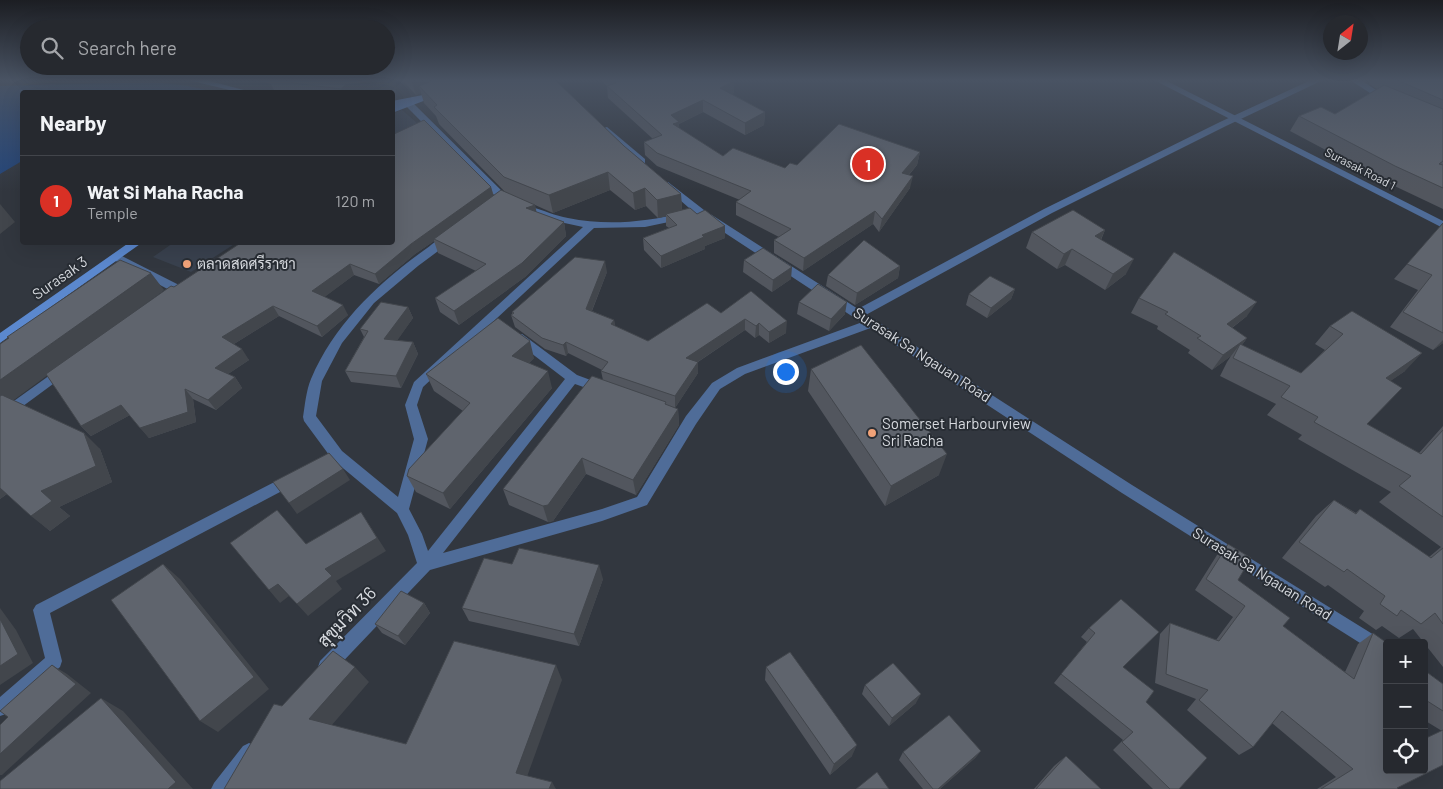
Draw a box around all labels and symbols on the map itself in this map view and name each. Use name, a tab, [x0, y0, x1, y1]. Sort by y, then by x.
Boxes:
north arrow	[1323, 15, 1368, 60]
street label: Surasak Road 1	[1323, 144, 1398, 192]
pin: 1	[852, 145, 884, 183]
street label: Surasak 3	[28, 252, 90, 303]
place label: ตลาดสดศรีราชา	[197, 254, 296, 272]
marker: ตลาดสดศรีราชา	[181, 258, 193, 270]
street label: Surasak Sa Ngauan Road	[850, 303, 995, 405]
your location	[773, 359, 799, 385]
place label: Somerset Harbourview Sri Racha	[882, 414, 1031, 449]
marker: Somerset Harbourview Sri Racha	[866, 427, 878, 439]
street label: Surasak Sa Ngauan Road	[1190, 523, 1335, 623]
street label: สุขุมวิท 36	[312, 582, 382, 652]

